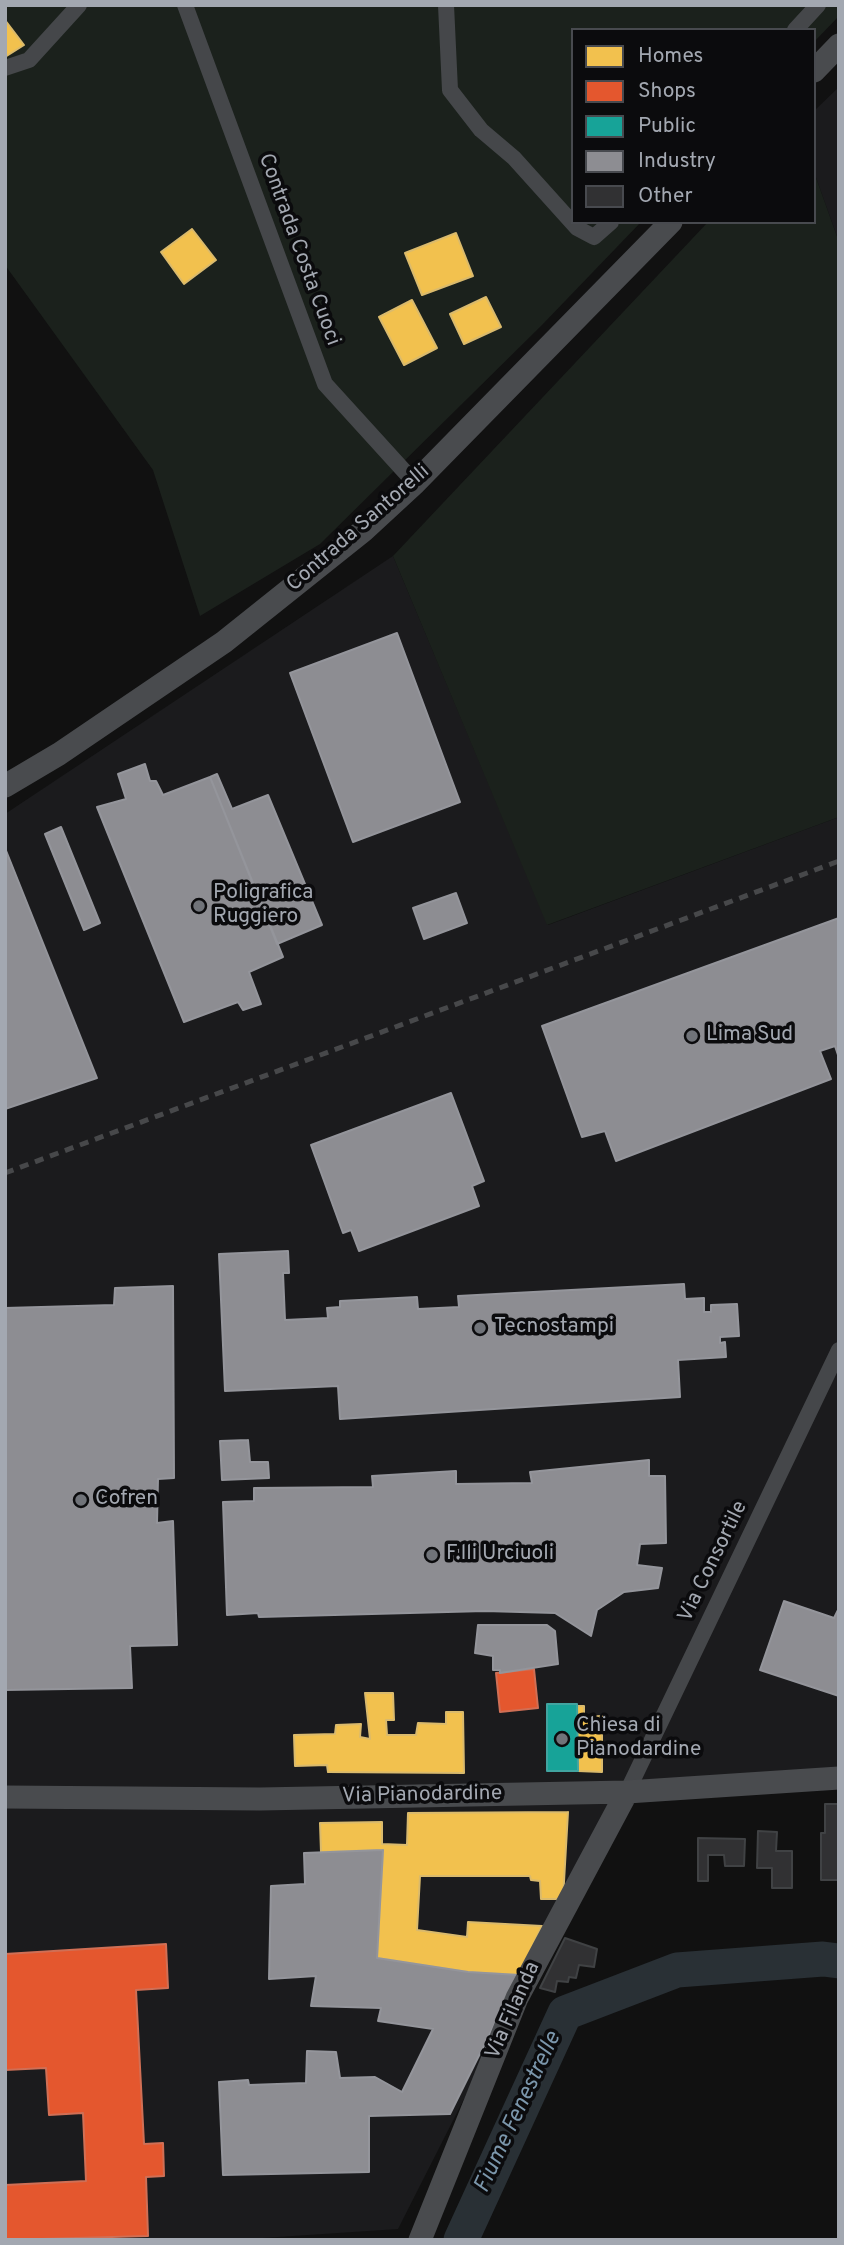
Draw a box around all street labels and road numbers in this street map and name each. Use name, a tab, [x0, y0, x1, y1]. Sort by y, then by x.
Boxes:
street label: Contrada Costa Cuoci	[252, 151, 344, 349]
street label: Contrada Santorelli	[282, 460, 436, 598]
street label: Via Consortile	[674, 1497, 754, 1627]
street label: Via Pianodardine	[342, 1782, 502, 1810]
street label: Via Filanda	[481, 1958, 547, 2064]

